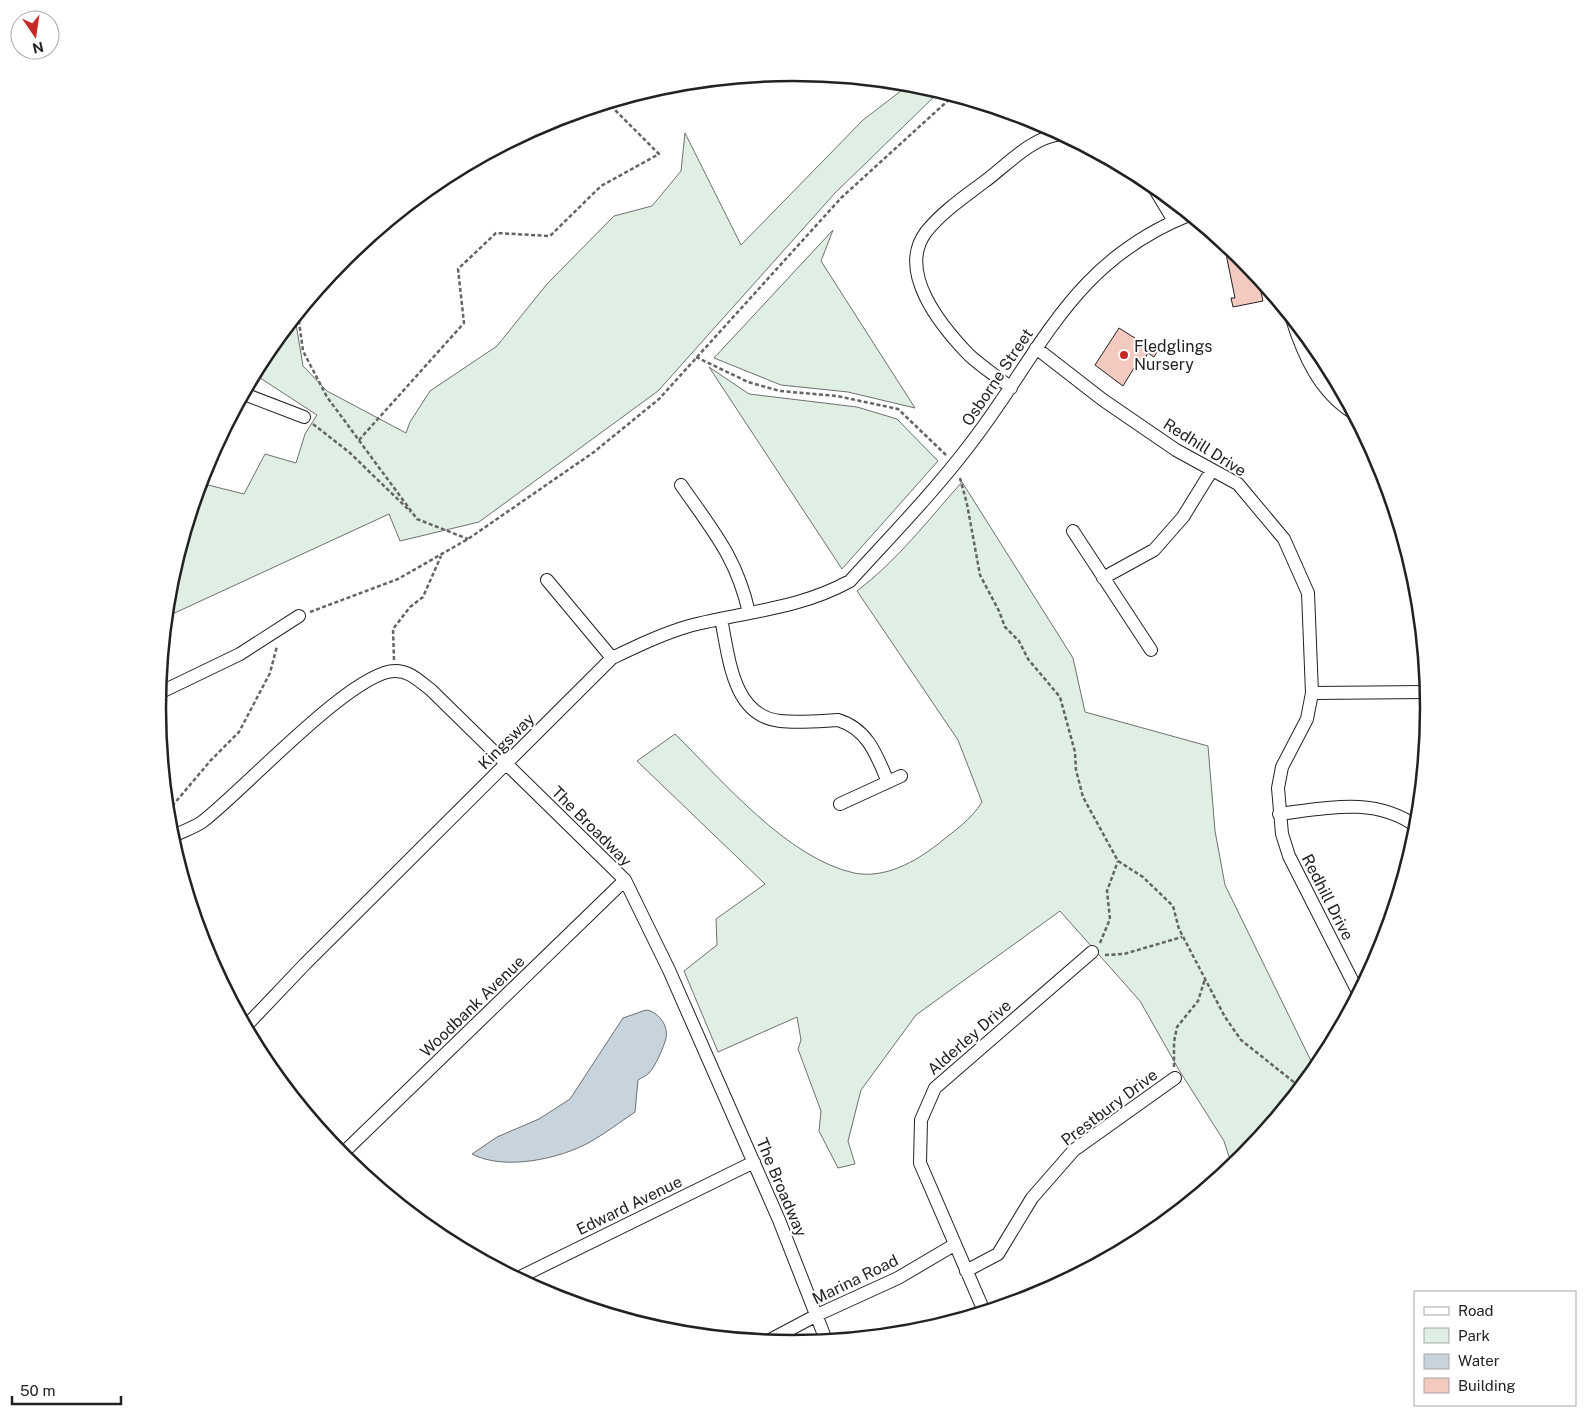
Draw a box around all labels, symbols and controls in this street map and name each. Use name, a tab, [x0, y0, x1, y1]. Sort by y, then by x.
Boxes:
north arrow	[10, 10, 60, 60]
text: N	[31, 39, 45, 57]
street label: Osborne Street	[958, 325, 1037, 430]
place label: Fledglings Nursery	[1134, 337, 1212, 374]
marker: Fledglings Nursery	[1118, 349, 1130, 361]
street label: Redhill Drive	[1160, 414, 1250, 480]
street label: Kingsway	[474, 709, 539, 773]
street label: The Broadway	[548, 782, 636, 871]
street label: Redhill Drive	[1298, 851, 1357, 944]
street label: Woodbank Avenue	[416, 952, 528, 1061]
street label: Alderley Drive	[924, 996, 1015, 1079]
street label: Prestbury Drive	[1057, 1065, 1161, 1150]
street label: The Broadway	[752, 1135, 811, 1240]
street label: Edward Avenue	[573, 1172, 685, 1239]
street label: Marina Road	[809, 1250, 901, 1308]
legend	[1414, 1291, 1576, 1406]
text: Road	[1458, 1302, 1494, 1319]
text: Park	[1458, 1327, 1490, 1344]
text: Water	[1458, 1352, 1500, 1369]
scale bar	[12, 1374, 121, 1406]
text: Building	[1458, 1377, 1516, 1394]
text: 50 m	[20, 1382, 55, 1399]

